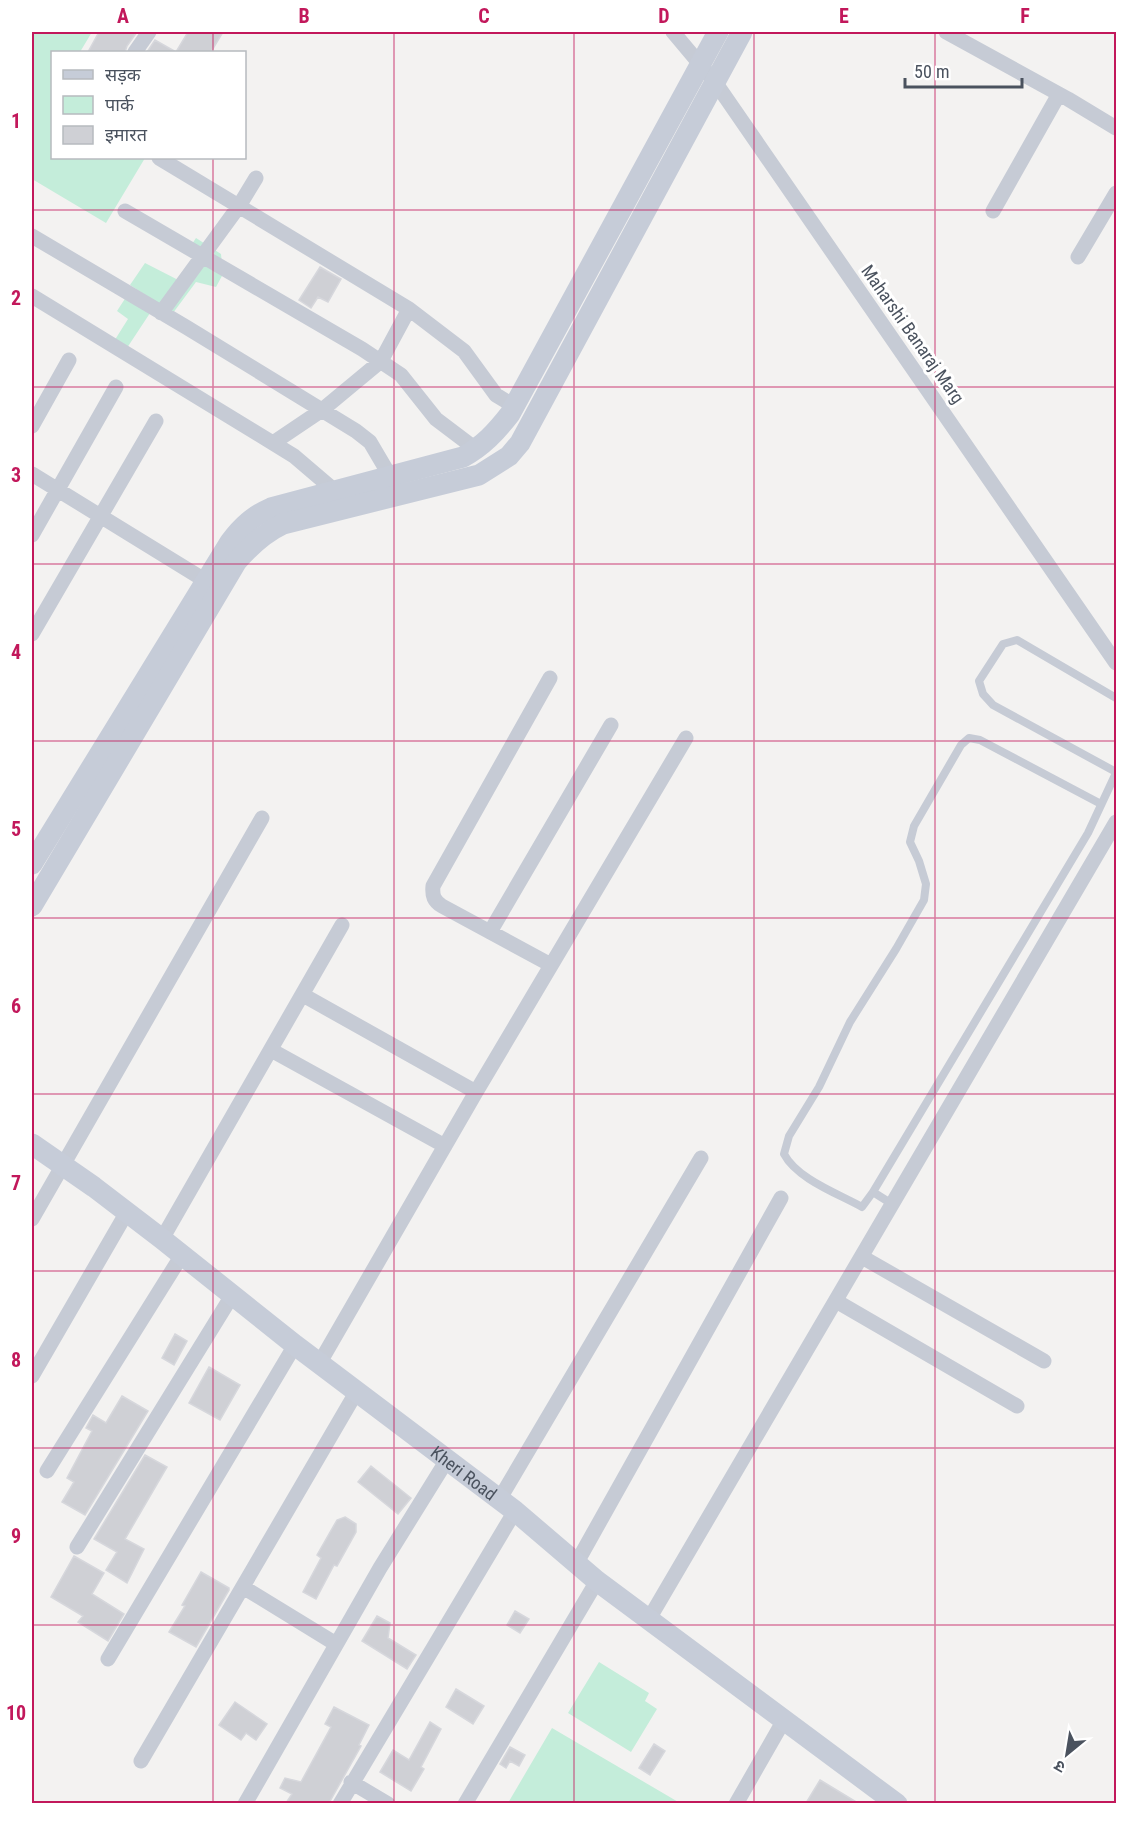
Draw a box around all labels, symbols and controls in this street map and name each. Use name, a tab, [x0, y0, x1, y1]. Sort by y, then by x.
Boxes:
text: A	[117, 4, 129, 28]
text: B	[298, 4, 310, 28]
text: C	[478, 4, 490, 28]
text: D	[658, 4, 670, 28]
text: E	[839, 4, 849, 28]
text: F	[1020, 4, 1030, 28]
legend	[51, 51, 246, 159]
scale bar	[905, 51, 1022, 89]
text: 50 m	[914, 61, 949, 82]
text: सड़क	[105, 64, 142, 85]
text: पार्क	[105, 94, 135, 115]
text: 1	[11, 109, 21, 133]
text: इमारत	[105, 124, 148, 145]
street label: Maharshi Banaraj Marg	[857, 261, 969, 407]
text: 2	[11, 286, 21, 310]
text: 3	[11, 463, 21, 487]
text: 4	[11, 640, 21, 664]
text: 5	[11, 817, 21, 841]
text: 6	[11, 994, 21, 1018]
text: 7	[11, 1171, 21, 1195]
text: 8	[11, 1348, 21, 1372]
street label: Kheri Road	[427, 1441, 501, 1504]
text: 9	[11, 1524, 21, 1548]
text: 10	[6, 1701, 26, 1725]
north arrow	[1037, 1724, 1097, 1784]
text: उ	[1050, 1756, 1069, 1777]

